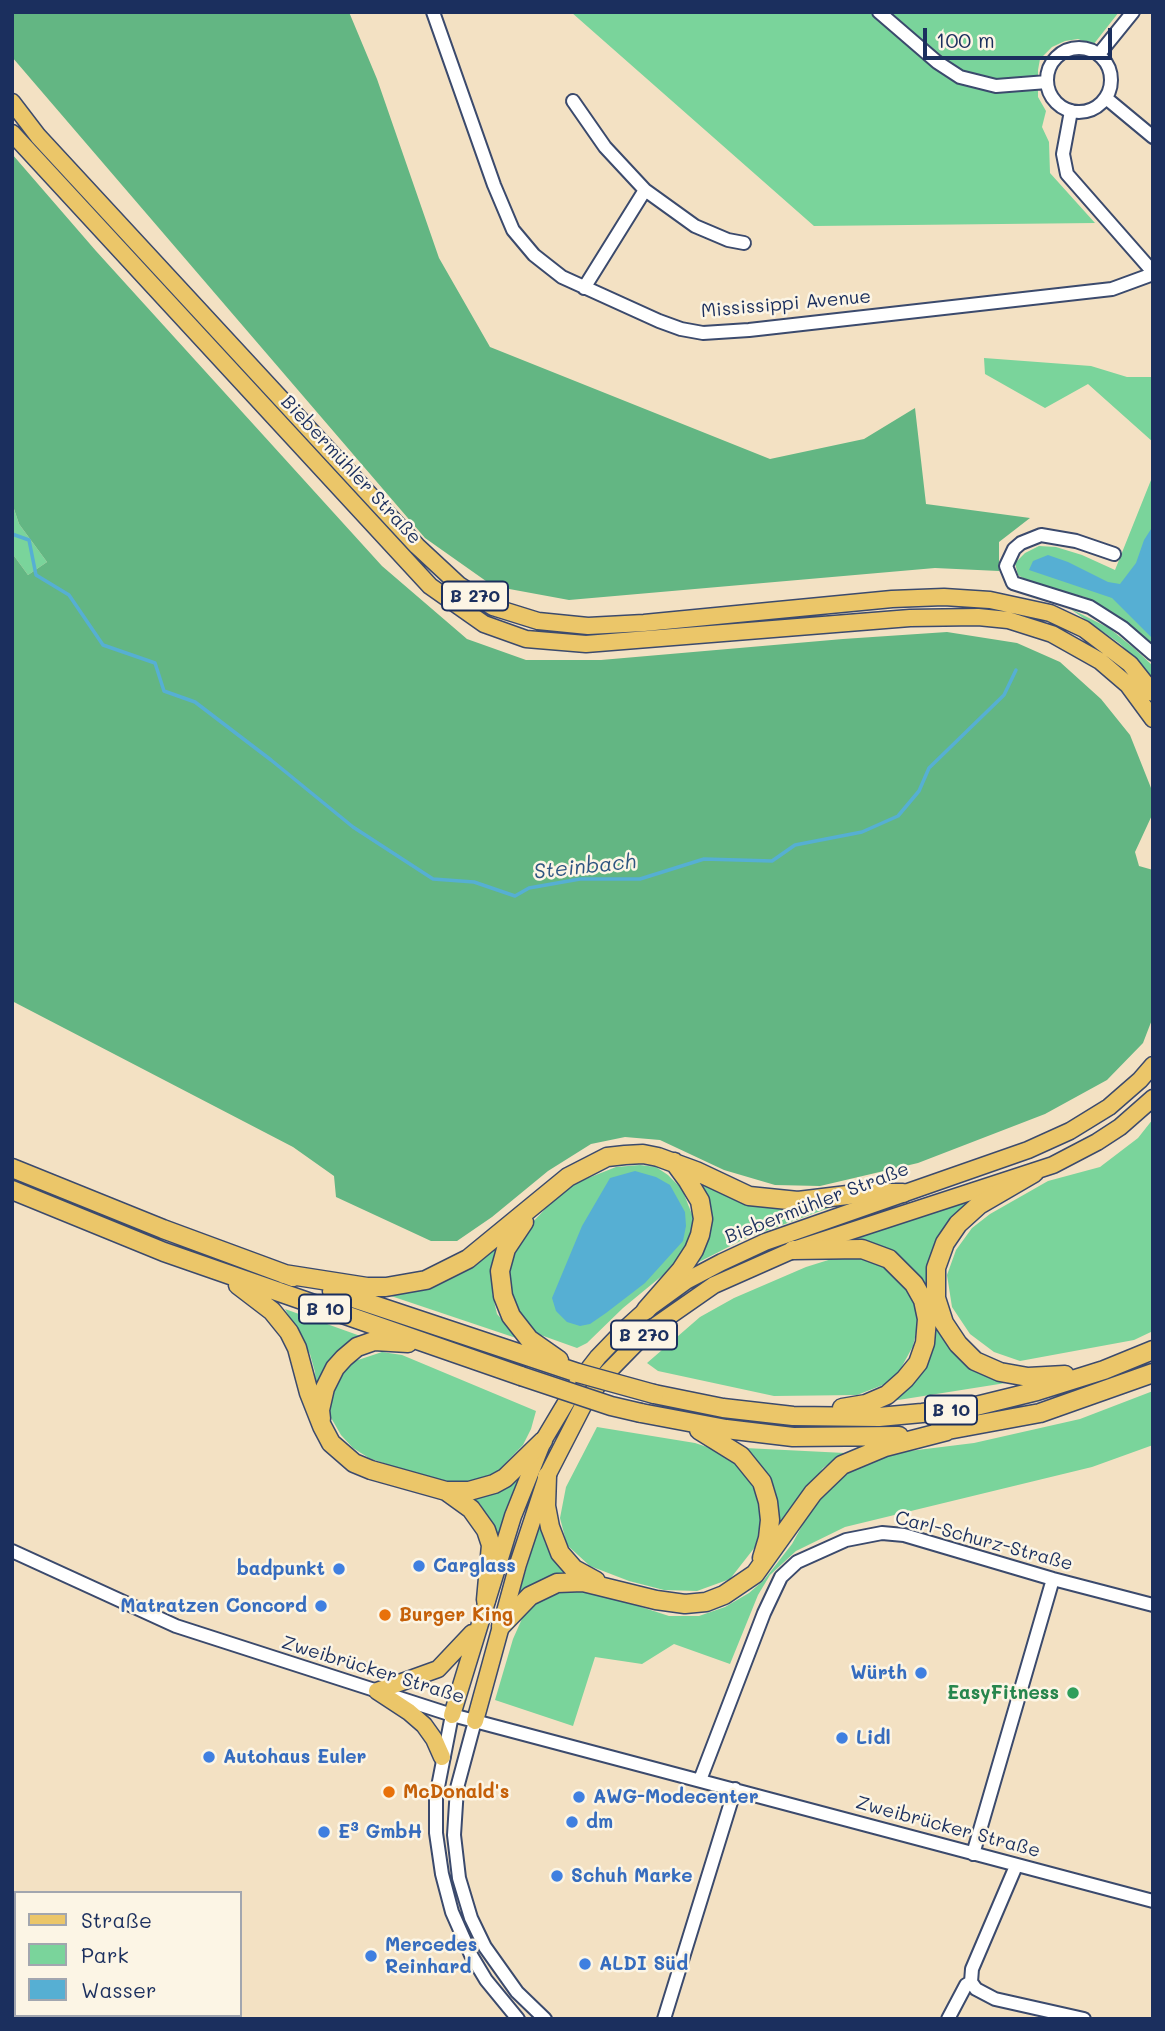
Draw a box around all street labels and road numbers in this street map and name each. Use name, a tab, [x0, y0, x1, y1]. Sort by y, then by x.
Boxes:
street label: Mississippi Avenue	[700, 285, 872, 323]
street label: Biebermühler Straße	[276, 391, 426, 549]
road number: B 270	[442, 582, 508, 610]
street label: Biebermühler Straße	[722, 1157, 912, 1249]
road number: B 10	[299, 1294, 351, 1324]
road number: B 270	[611, 1320, 677, 1350]
road number: B 10	[925, 1395, 977, 1424]
street label: Carl-Schurz-Straße	[893, 1506, 1075, 1576]
street label: Zweibrücker Straße	[279, 1631, 467, 1709]
street label: Zweibrücker Straße	[853, 1791, 1043, 1863]

